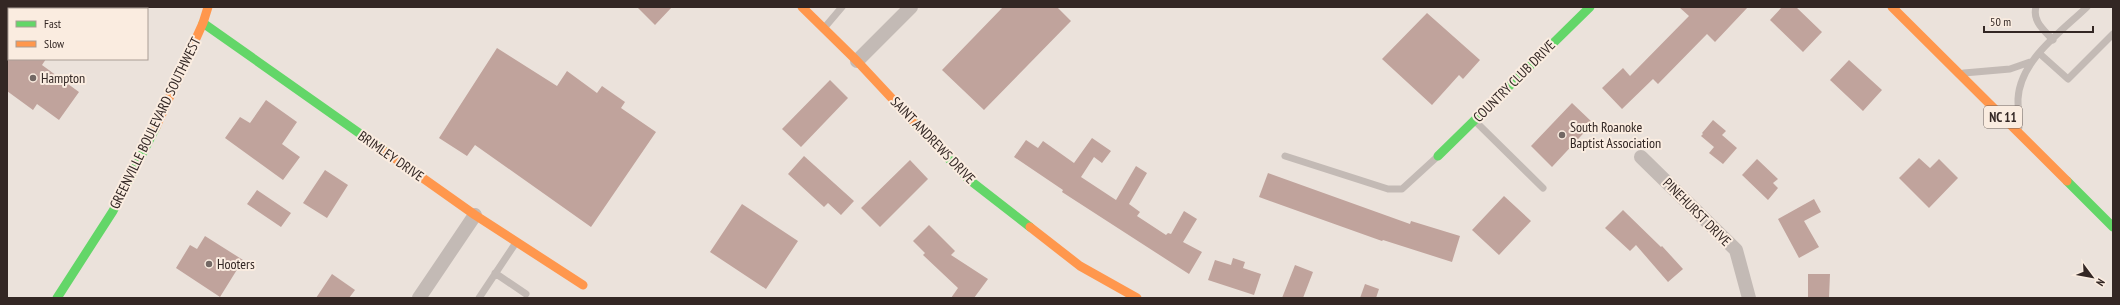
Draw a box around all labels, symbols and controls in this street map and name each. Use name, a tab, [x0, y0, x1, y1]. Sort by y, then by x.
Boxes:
legend	[8, 8, 148, 60]
scale bar	[1984, 8, 2093, 34]
text: 50 m	[1990, 14, 2011, 29]
text: Fast	[44, 16, 62, 31]
street label: GREENVILLE BOULEVARD SOUTHWEST	[106, 34, 205, 212]
text: Slow	[44, 36, 65, 51]
street label: COUNTRY CLUB DRIVE	[1469, 36, 1559, 126]
place label: Hampton	[41, 69, 85, 87]
marker: Hampton	[28, 73, 38, 83]
street label: SAINT ANDREWS DRIVE	[887, 93, 979, 187]
road number: NC 11	[1984, 106, 2022, 128]
place label: South Roanoke Baptist Association	[1570, 118, 1661, 152]
street label: BRIMLEY DRIVE	[355, 127, 427, 185]
marker: South Roanoke Baptist Association	[1557, 130, 1567, 140]
street label: PINEHURST DRIVE	[1659, 174, 1735, 250]
place label: Hooters	[217, 255, 255, 273]
north arrow	[2072, 257, 2112, 297]
marker: Hooters	[204, 259, 214, 269]
text: N	[2093, 276, 2108, 289]

